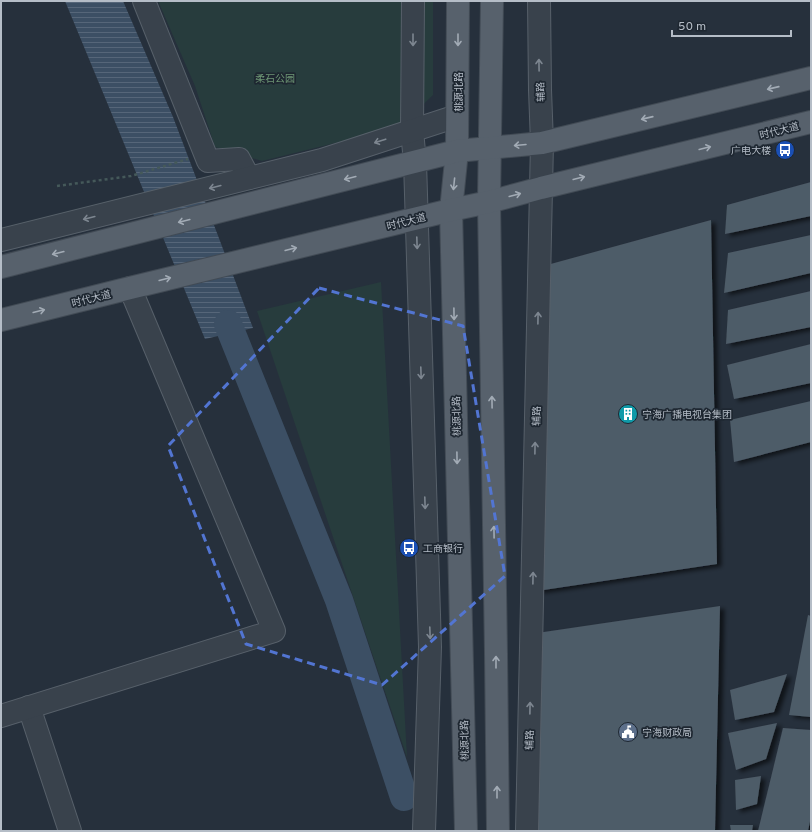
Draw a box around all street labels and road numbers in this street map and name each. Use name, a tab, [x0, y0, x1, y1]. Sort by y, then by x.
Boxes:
street label: 桃源北路	[453, 72, 466, 112]
street label: 辅路	[535, 82, 548, 102]
street label: 时代大道	[758, 120, 800, 143]
street label: 时代大道	[385, 211, 427, 234]
street label: 时代大道	[70, 288, 112, 311]
street label: 桃源北路	[451, 396, 464, 436]
street label: 辅路	[531, 406, 544, 426]
street label: 桃源北路	[459, 720, 472, 760]
street label: 辅路	[524, 730, 537, 750]

